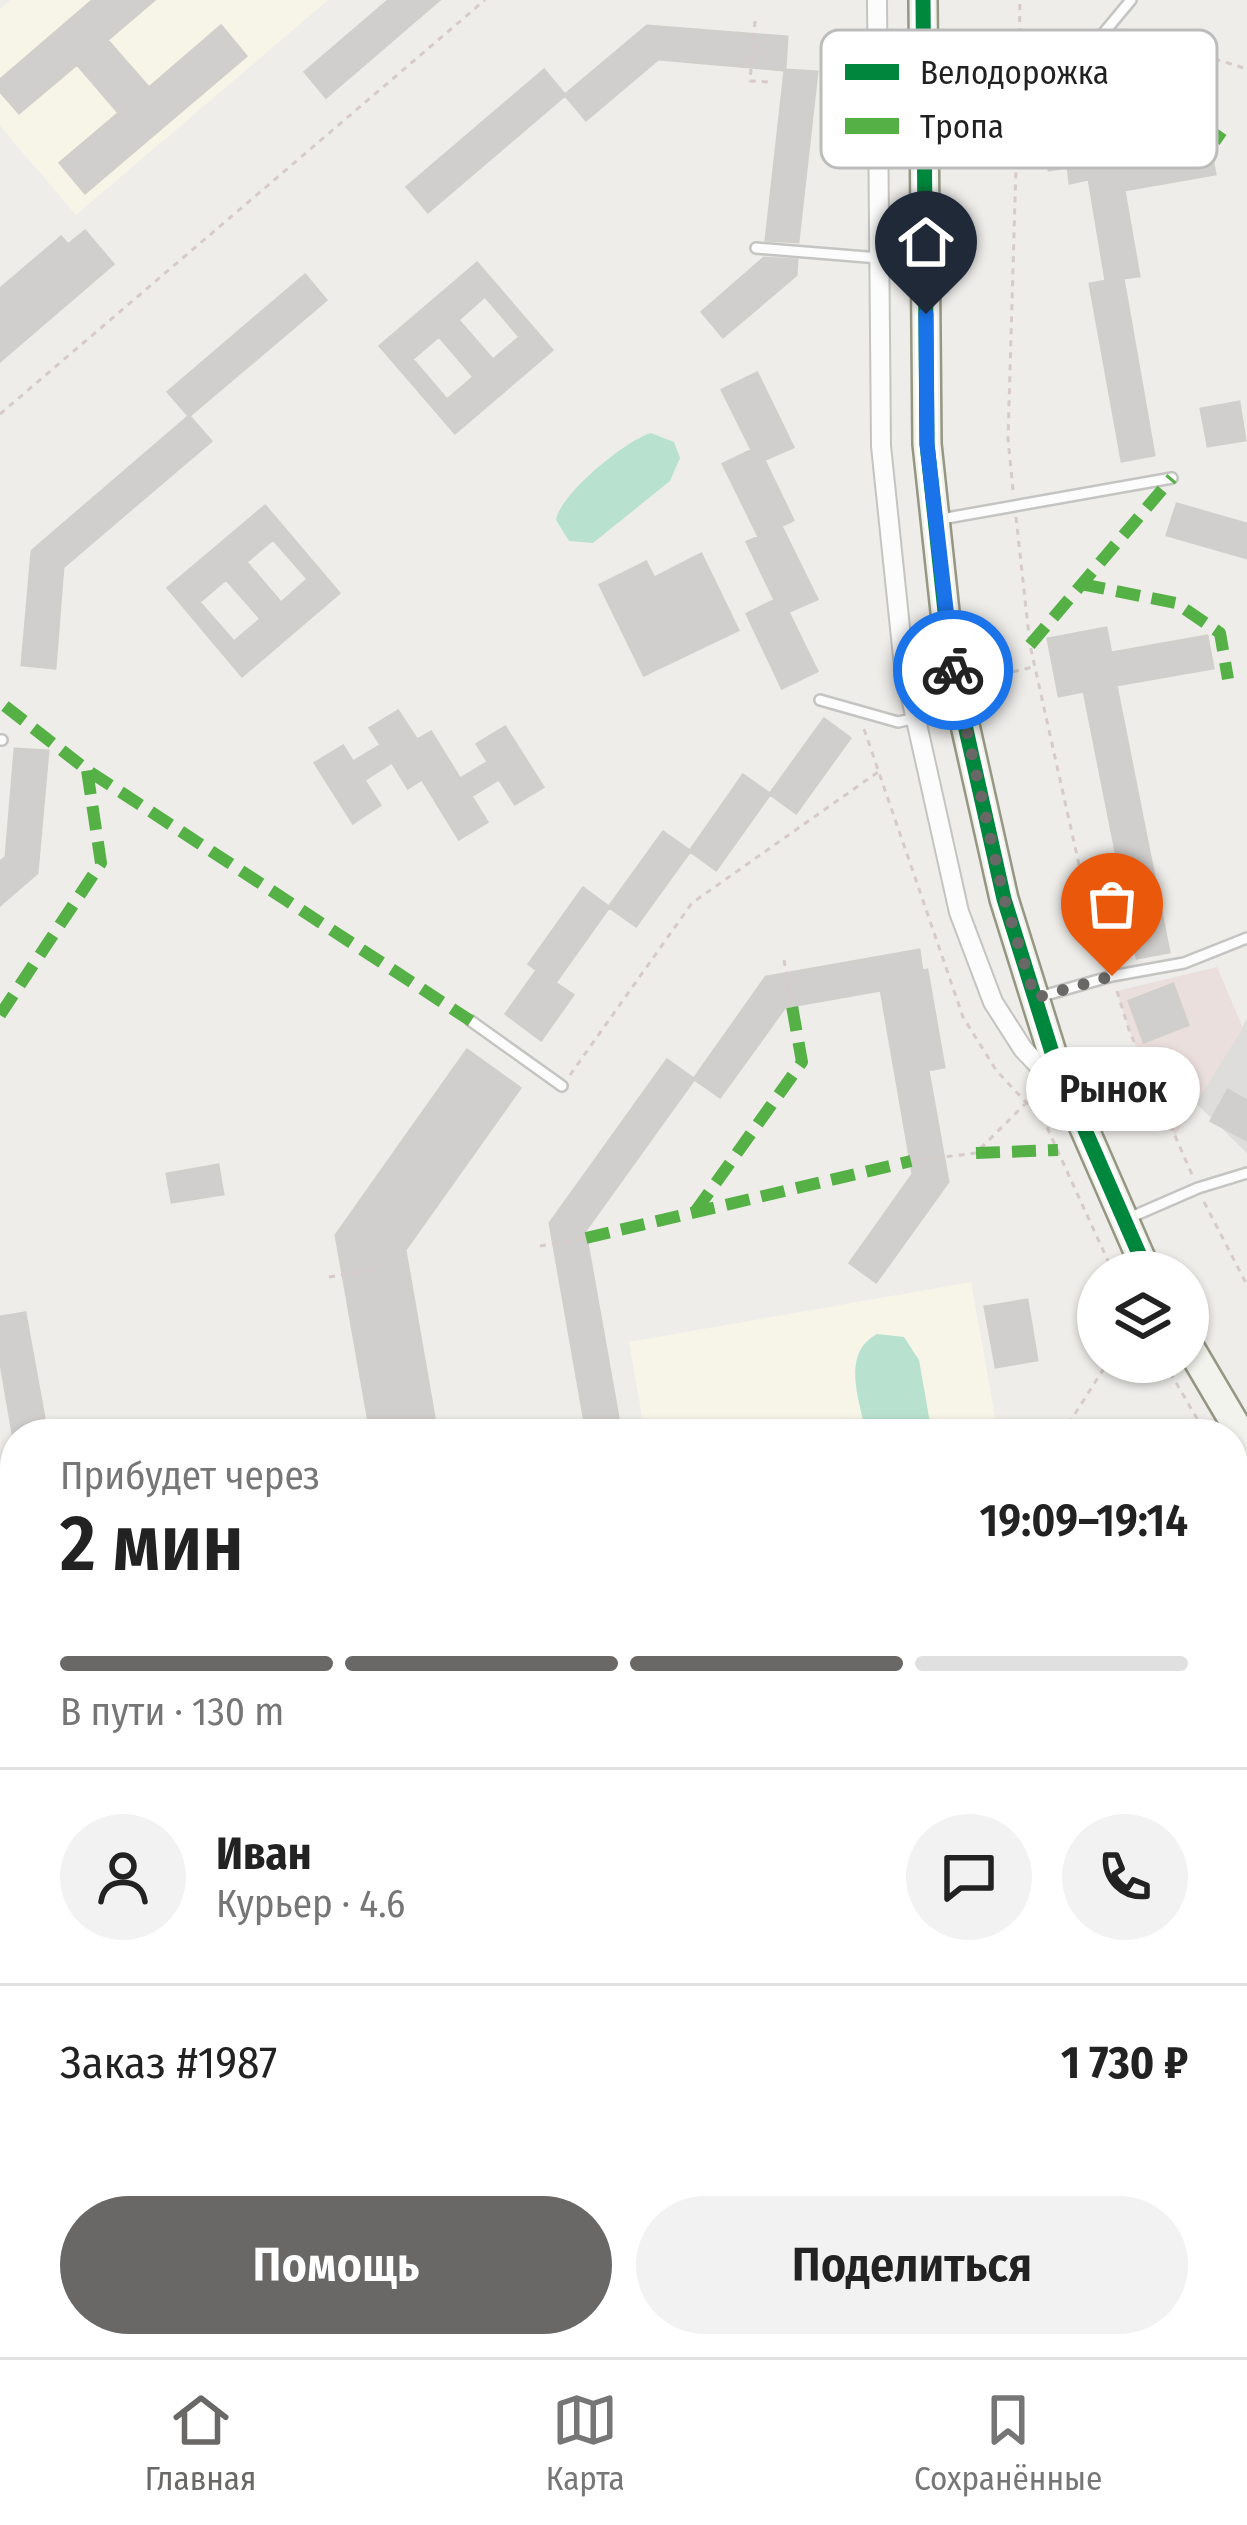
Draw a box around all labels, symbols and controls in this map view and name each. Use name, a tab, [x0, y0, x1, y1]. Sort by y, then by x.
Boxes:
legend	[821, 30, 1217, 168]
text: Велодорожка	[920, 53, 1109, 93]
text: Тропа	[920, 107, 1004, 147]
pin	[875, 191, 977, 314]
icon: home	[893, 209, 959, 275]
courier	[893, 610, 1013, 730]
icon: bike	[920, 637, 986, 703]
pin	[1061, 853, 1163, 976]
icon: bag	[1079, 871, 1145, 937]
callout: Рынок	[1025, 1048, 1199, 1132]
text: Рынок	[1059, 1066, 1167, 1112]
map controls	[1077, 1251, 1209, 1383]
button: layers	[1077, 1251, 1209, 1383]
text: Прибудет через	[60, 1453, 320, 1499]
text: 19:09–19:14	[979, 1494, 1188, 1548]
text: 2 мин	[60, 1497, 244, 1591]
text: В пути · 130 m	[60, 1689, 284, 1735]
button: person	[60, 1814, 186, 1940]
button: chat	[906, 1814, 1032, 1940]
button: phone	[1062, 1814, 1188, 1940]
text: Иван	[216, 1827, 312, 1881]
text: Курьер · 4.6	[216, 1881, 405, 1927]
text: Заказ #1987	[60, 2036, 277, 2090]
text: 1 730 ₽	[1061, 2036, 1188, 2090]
button: Помощь	[60, 2196, 612, 2334]
button: Поделиться	[636, 2196, 1188, 2334]
tab: Главная	[145, 2387, 256, 2499]
tab: Карта	[546, 2387, 625, 2499]
tab: Сохранённые	[914, 2387, 1102, 2499]

